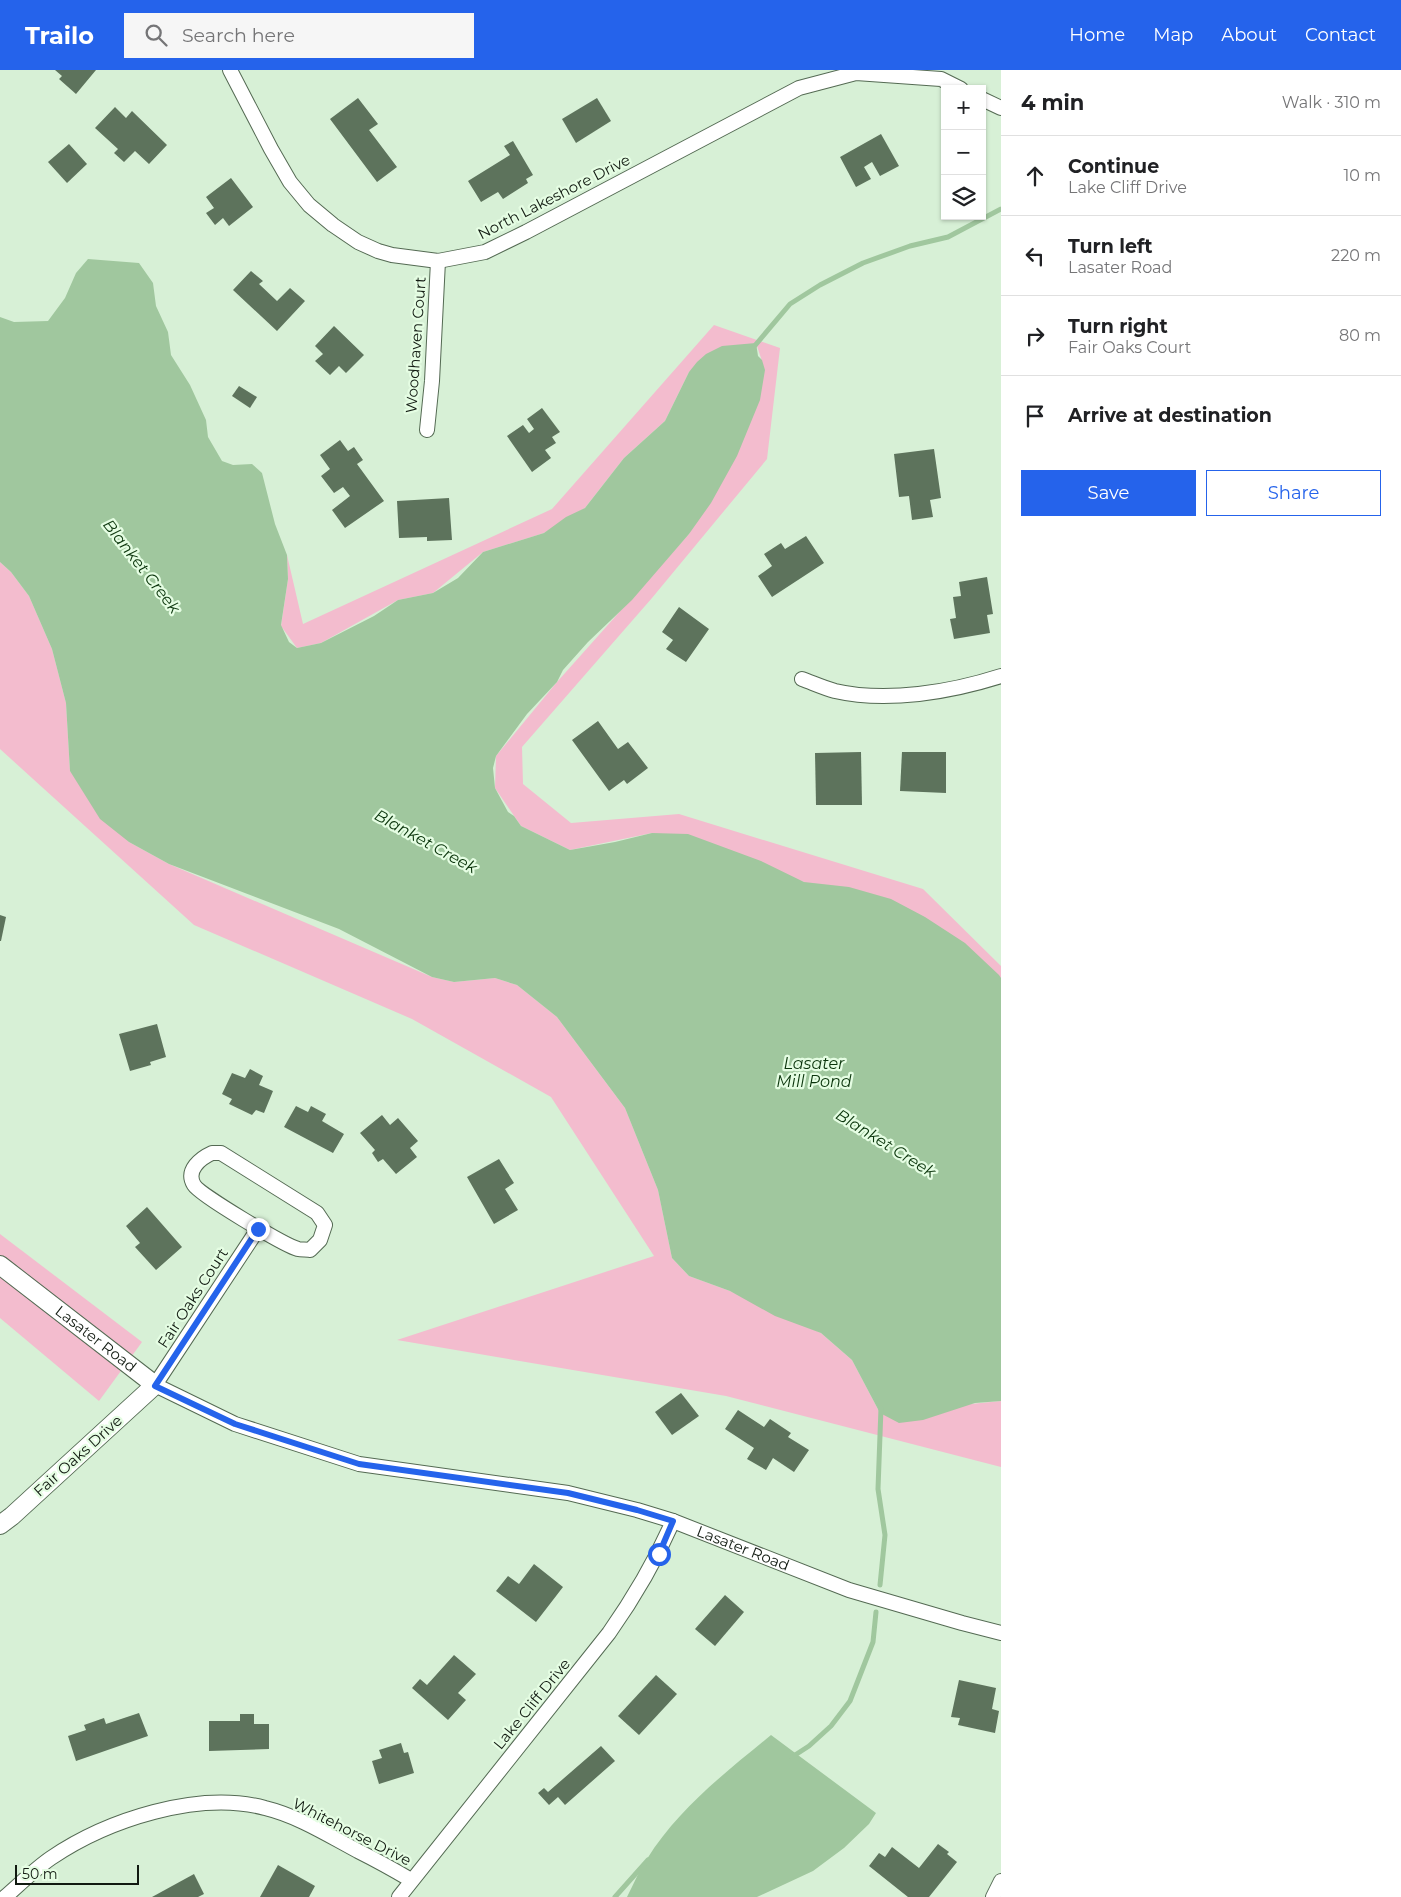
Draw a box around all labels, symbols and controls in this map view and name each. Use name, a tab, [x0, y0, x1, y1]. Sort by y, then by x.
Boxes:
search box	[124, 13, 474, 58]
text: Trailo	[25, 21, 94, 50]
icon: search	[142, 21, 170, 49]
text: Search here	[182, 24, 295, 47]
text: Home	[1069, 24, 1125, 46]
text: Map	[1153, 24, 1193, 46]
text: About	[1221, 24, 1277, 46]
text: Contact	[1305, 24, 1376, 46]
map controls	[941, 85, 986, 220]
button: +	[941, 85, 986, 130]
text: 4 min	[1021, 90, 1084, 115]
text: Walk · 310 m	[1282, 93, 1381, 112]
button: −	[941, 130, 986, 175]
street label: North Lakeshore Drive	[474, 150, 633, 243]
text: Continue	[1068, 155, 1159, 178]
icon: ahead	[1021, 162, 1049, 190]
text: 10 m	[1343, 166, 1381, 185]
button: layers	[941, 175, 986, 220]
text: Lake Cliff Drive	[1068, 178, 1187, 197]
text: Turn left	[1068, 235, 1153, 258]
icon: left	[1021, 242, 1049, 270]
text: 220 m	[1331, 246, 1381, 265]
text: Lasater Road	[1068, 258, 1172, 277]
street label: Woodhaven Court	[401, 276, 430, 414]
text: Turn right	[1068, 315, 1168, 338]
icon: right	[1021, 322, 1049, 350]
text: 80 m	[1339, 326, 1381, 345]
text: Fair Oaks Court	[1068, 338, 1191, 357]
icon: arrive	[1021, 402, 1049, 430]
text: Arrive at destination	[1068, 404, 1272, 427]
button: Save	[1021, 470, 1196, 516]
button: Share	[1206, 470, 1381, 516]
water label: Blanket Creek	[99, 515, 185, 618]
water label: Blanket Creek	[371, 805, 482, 878]
water label: Lasater Mill Pond	[776, 1054, 852, 1091]
water label: Blanket Creek	[832, 1105, 940, 1183]
route end	[247, 1218, 270, 1241]
street label: Fair Oaks Court	[153, 1244, 232, 1351]
street label: Lasater Road	[51, 1301, 141, 1376]
street label: Fair Oaks Drive	[29, 1411, 126, 1500]
street label: Lasater Road	[694, 1521, 792, 1575]
route start	[648, 1543, 671, 1566]
street label: Lake Cliff Drive	[489, 1654, 574, 1753]
street label: Whitehorse Drive	[290, 1793, 415, 1870]
scale bar	[15, 1862, 139, 1885]
text: 50 m	[22, 1865, 58, 1883]

